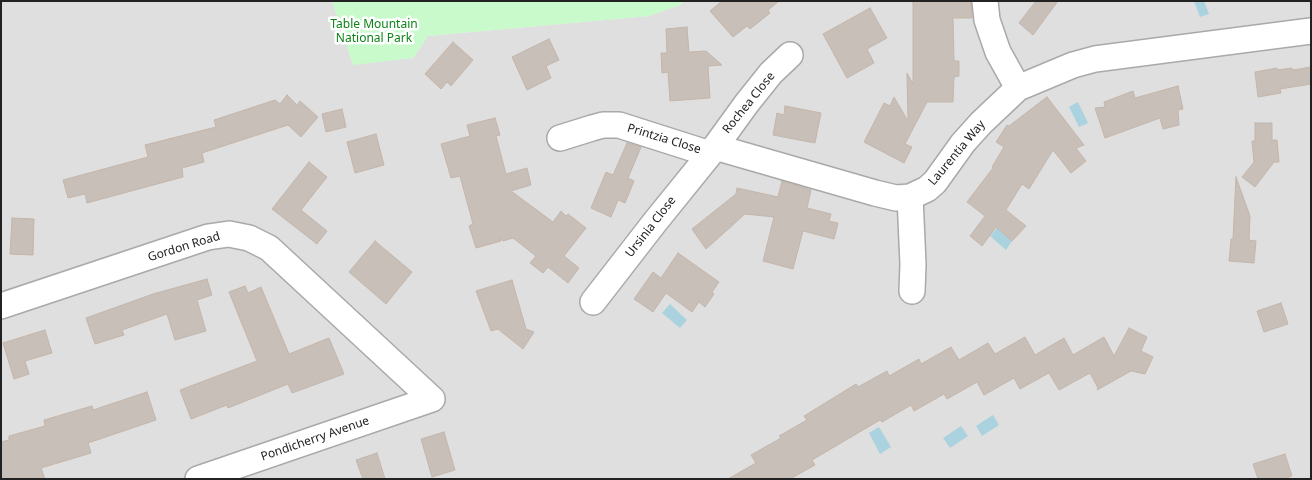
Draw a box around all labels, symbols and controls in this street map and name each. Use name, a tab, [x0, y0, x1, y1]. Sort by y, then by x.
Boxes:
park label: Table Mountain National Park	[330, 18, 418, 46]
street label: Rochea Close	[720, 69, 778, 137]
street label: Laurentia Way	[926, 118, 988, 188]
street label: Printzia Close	[626, 121, 702, 157]
street label: Ursinia Close	[623, 194, 679, 260]
street label: Gordon Road	[146, 229, 222, 265]
street label: Pondicherry Avenue	[259, 414, 371, 464]

